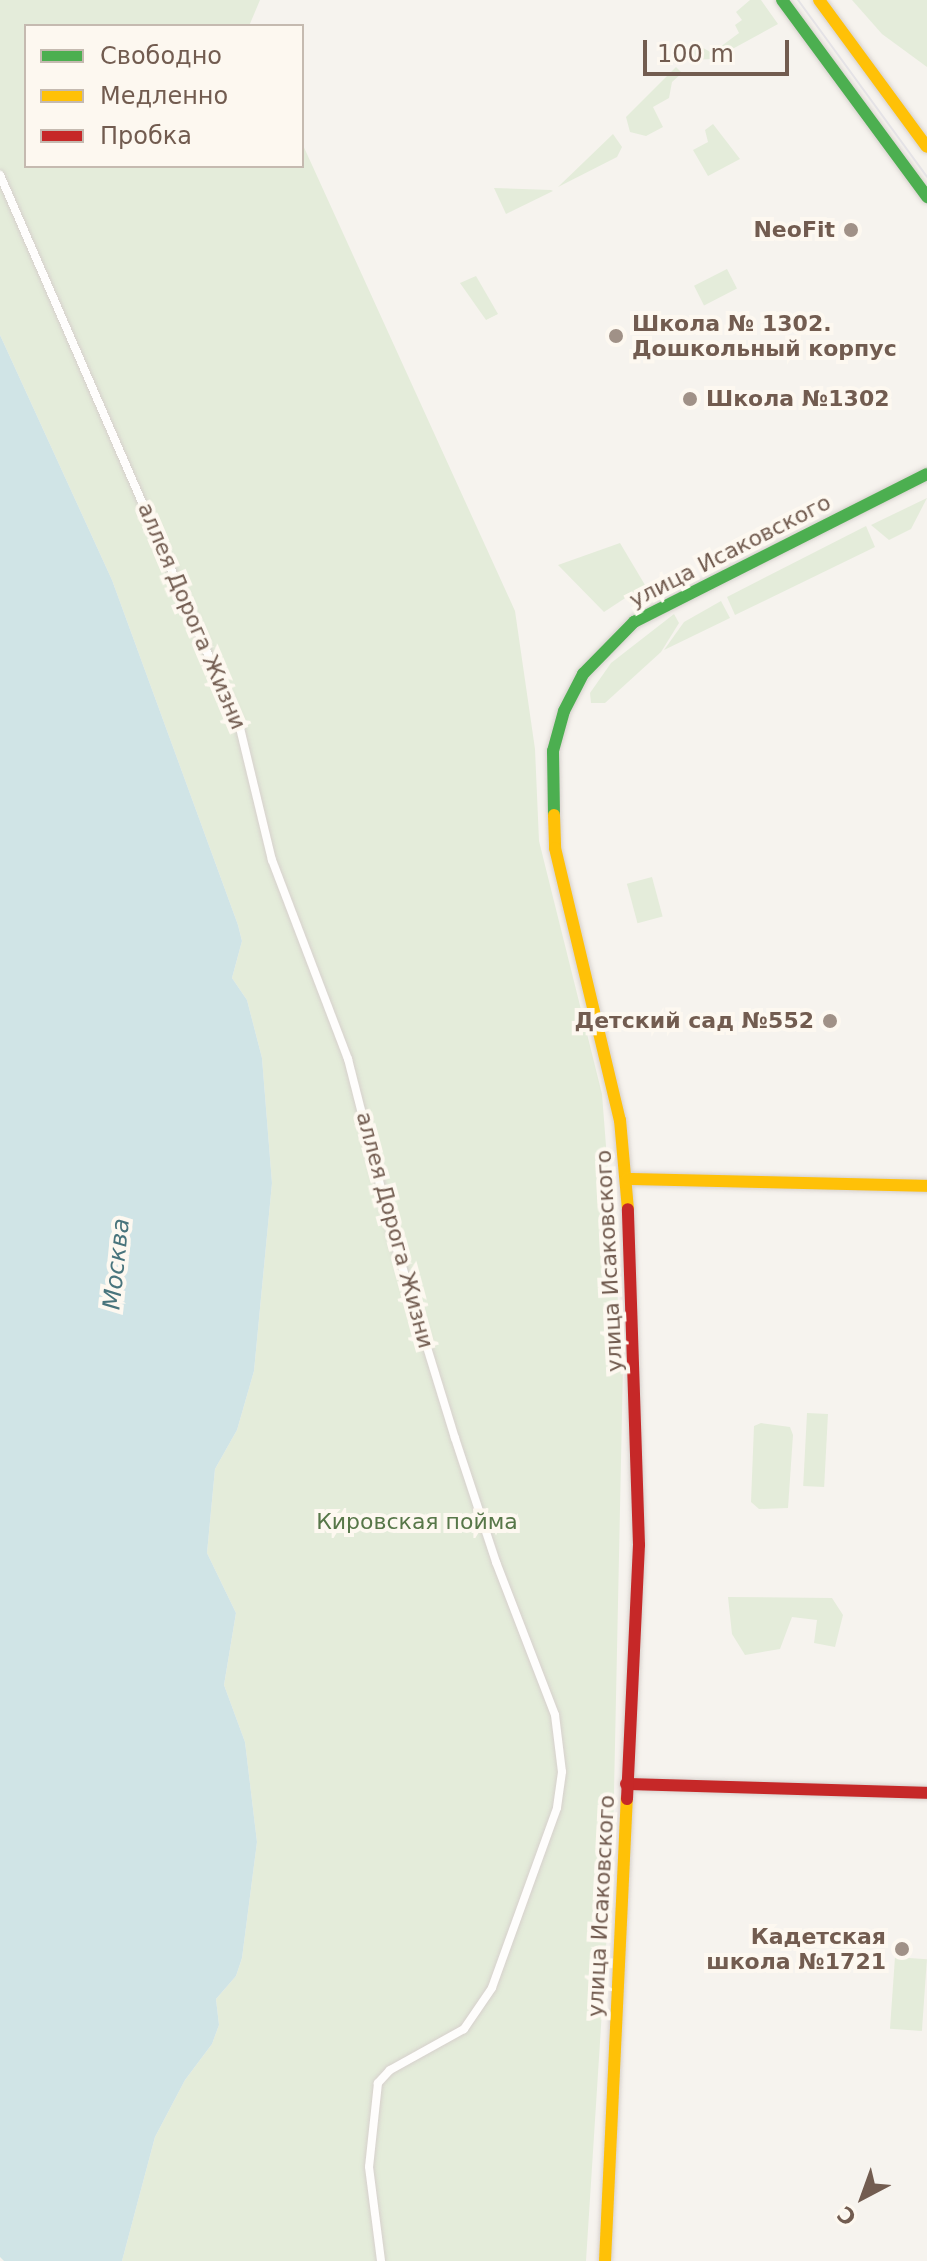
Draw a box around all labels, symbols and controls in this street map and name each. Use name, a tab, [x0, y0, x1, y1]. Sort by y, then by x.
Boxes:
legend	[24, 24, 304, 168]
scale bar	[647, 24, 793, 74]
text: 100 m	[657, 40, 734, 68]
text: Свободно	[100, 42, 222, 70]
text: Медленно	[100, 82, 228, 110]
text: Пробка	[100, 122, 192, 150]
place label: NeoFit	[753, 217, 835, 243]
marker: NeoFit	[842, 221, 860, 239]
place label: Школа № 1302. Дошкольный корпус	[632, 310, 897, 362]
marker: Школа № 1302. Дошкольный корпус	[607, 327, 625, 345]
place label: Школа №1302	[706, 386, 890, 412]
marker: Школа №1302	[681, 390, 699, 408]
street label: улица Исаковского	[625, 489, 835, 613]
street label: аллея Дорога Жизни	[132, 499, 252, 733]
place label: Детский сад №552	[575, 1008, 814, 1034]
marker: Детский сад №552	[821, 1012, 839, 1030]
street label: аллея Дорога Жизни	[351, 1109, 439, 1351]
street label: улица Исаковского	[590, 1149, 628, 1373]
water label: Москва	[98, 1217, 136, 1311]
park label: Кировская пойма	[316, 1509, 518, 1535]
street label: улица Исаковского	[582, 1794, 620, 2018]
place label: Кадетская школа №1721	[706, 1923, 886, 1974]
marker: Кадетская школа №1721	[893, 1940, 911, 1958]
north arrow	[823, 2157, 903, 2237]
text: С	[833, 2201, 861, 2230]

